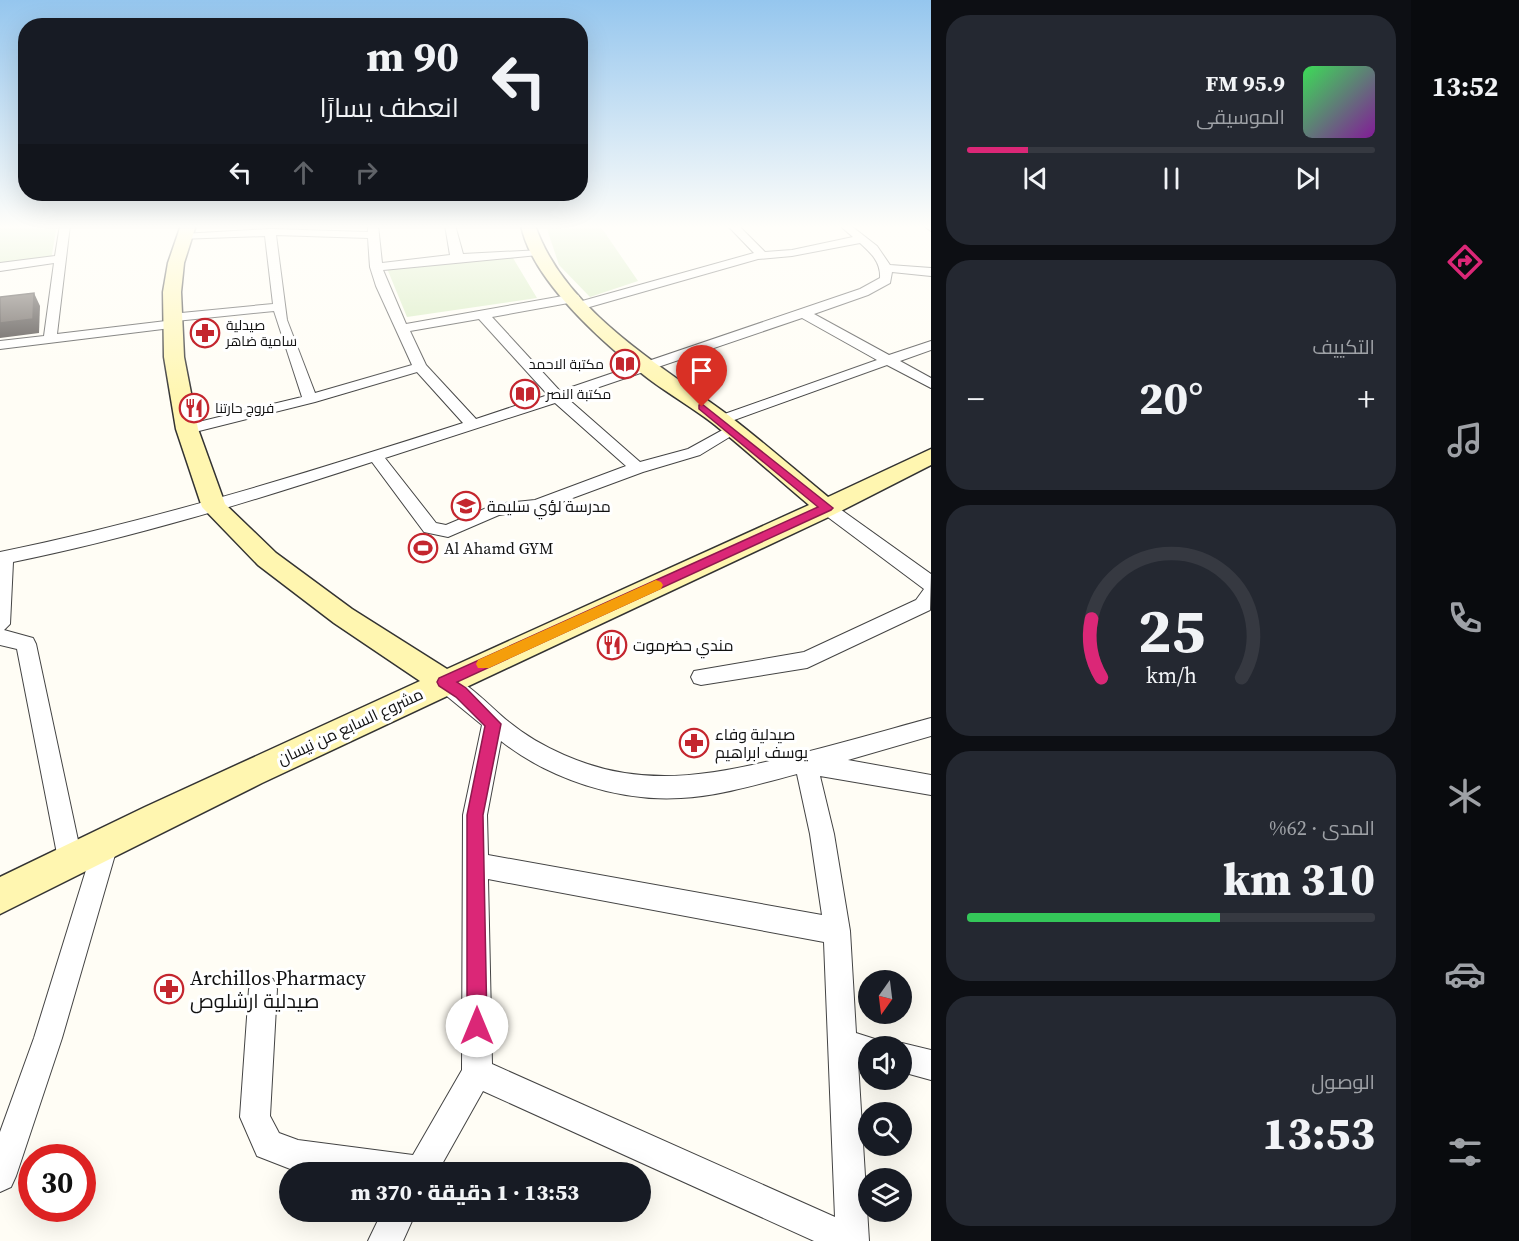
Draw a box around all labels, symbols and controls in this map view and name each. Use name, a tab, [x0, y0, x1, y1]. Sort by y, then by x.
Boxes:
text: 90 m	[366, 27, 459, 85]
icon: left	[480, 42, 558, 120]
text: 95.9 FM	[1206, 68, 1285, 98]
text: 13:52	[1432, 68, 1498, 105]
text: انعطف يسارًا	[320, 89, 459, 126]
text: الموسيقى	[1196, 103, 1285, 131]
icon: left	[224, 156, 257, 189]
icon: ahead	[287, 156, 320, 189]
icon: right	[350, 156, 383, 189]
icon: previous	[1019, 162, 1052, 195]
icon: pause	[1155, 162, 1188, 195]
icon: next	[1291, 162, 1324, 195]
icon: directions	[1444, 241, 1486, 283]
place label: صيدلية سامية ضاهر	[225, 315, 297, 351]
pharmacy icon: صيدلية سامية ضاهر	[189, 317, 221, 349]
text: التكييف	[1312, 333, 1375, 361]
pin	[676, 345, 727, 407]
library icon: مكتبة الاحمد	[609, 348, 641, 380]
place label: مكتبة الاحمد	[529, 354, 604, 374]
icon: arrive	[685, 354, 718, 387]
text: 20°	[1139, 367, 1203, 429]
text: −	[967, 376, 985, 421]
text: +	[1357, 376, 1375, 421]
library icon: مكتبة النصر	[509, 378, 541, 410]
place label: مكتبة النصر	[545, 384, 611, 404]
restaurant icon: فروج حارتنا	[178, 392, 210, 424]
place label: فروج حارتنا	[215, 398, 274, 418]
icon: music	[1444, 419, 1486, 461]
school or university icon: مدرسة لؤي سليمة	[450, 490, 482, 522]
place label: مدرسة لؤي سليمة	[487, 495, 611, 520]
sports icon: Al Ahamd GYM	[407, 532, 439, 564]
place label: Al Ahamd GYM	[444, 537, 553, 559]
text: 25	[1137, 587, 1205, 673]
icon: phone	[1444, 597, 1486, 639]
restaurant icon: مندي حضرموت	[596, 629, 628, 661]
place label: مندي حضرموت	[633, 634, 734, 659]
text: km/h	[1145, 661, 1197, 690]
street label: مشروع السابع من نيسان	[274, 683, 427, 770]
place label: صيدلية وفاء يوسف ابراهيم	[715, 723, 809, 764]
pharmacy icon: صيدلية وفاء يوسف ابراهيم	[678, 727, 710, 759]
icon: climate	[1444, 775, 1486, 817]
text: المدى · 62%	[1269, 814, 1375, 842]
text: 310 km	[1223, 848, 1375, 910]
icon: car	[1444, 953, 1486, 995]
place label: Archillos Pharmacy صيدلية ارشلوص	[190, 964, 367, 1015]
north arrow	[858, 970, 912, 1024]
map controls	[858, 970, 912, 1222]
pharmacy icon: Archillos Pharmacy صيدلية ارشلوص	[153, 973, 185, 1005]
position arrow	[445, 994, 509, 1058]
button: sound	[858, 1036, 912, 1090]
text: الوصول	[1311, 1068, 1375, 1096]
button: search	[858, 1102, 912, 1156]
text: 13:53	[1262, 1102, 1375, 1164]
icon: filters	[1444, 1131, 1486, 1173]
speed limit sign: 30	[18, 1144, 96, 1222]
button: layers	[858, 1168, 912, 1222]
text: 13:53 · 1 دقيقة · 370 m	[351, 1177, 579, 1207]

